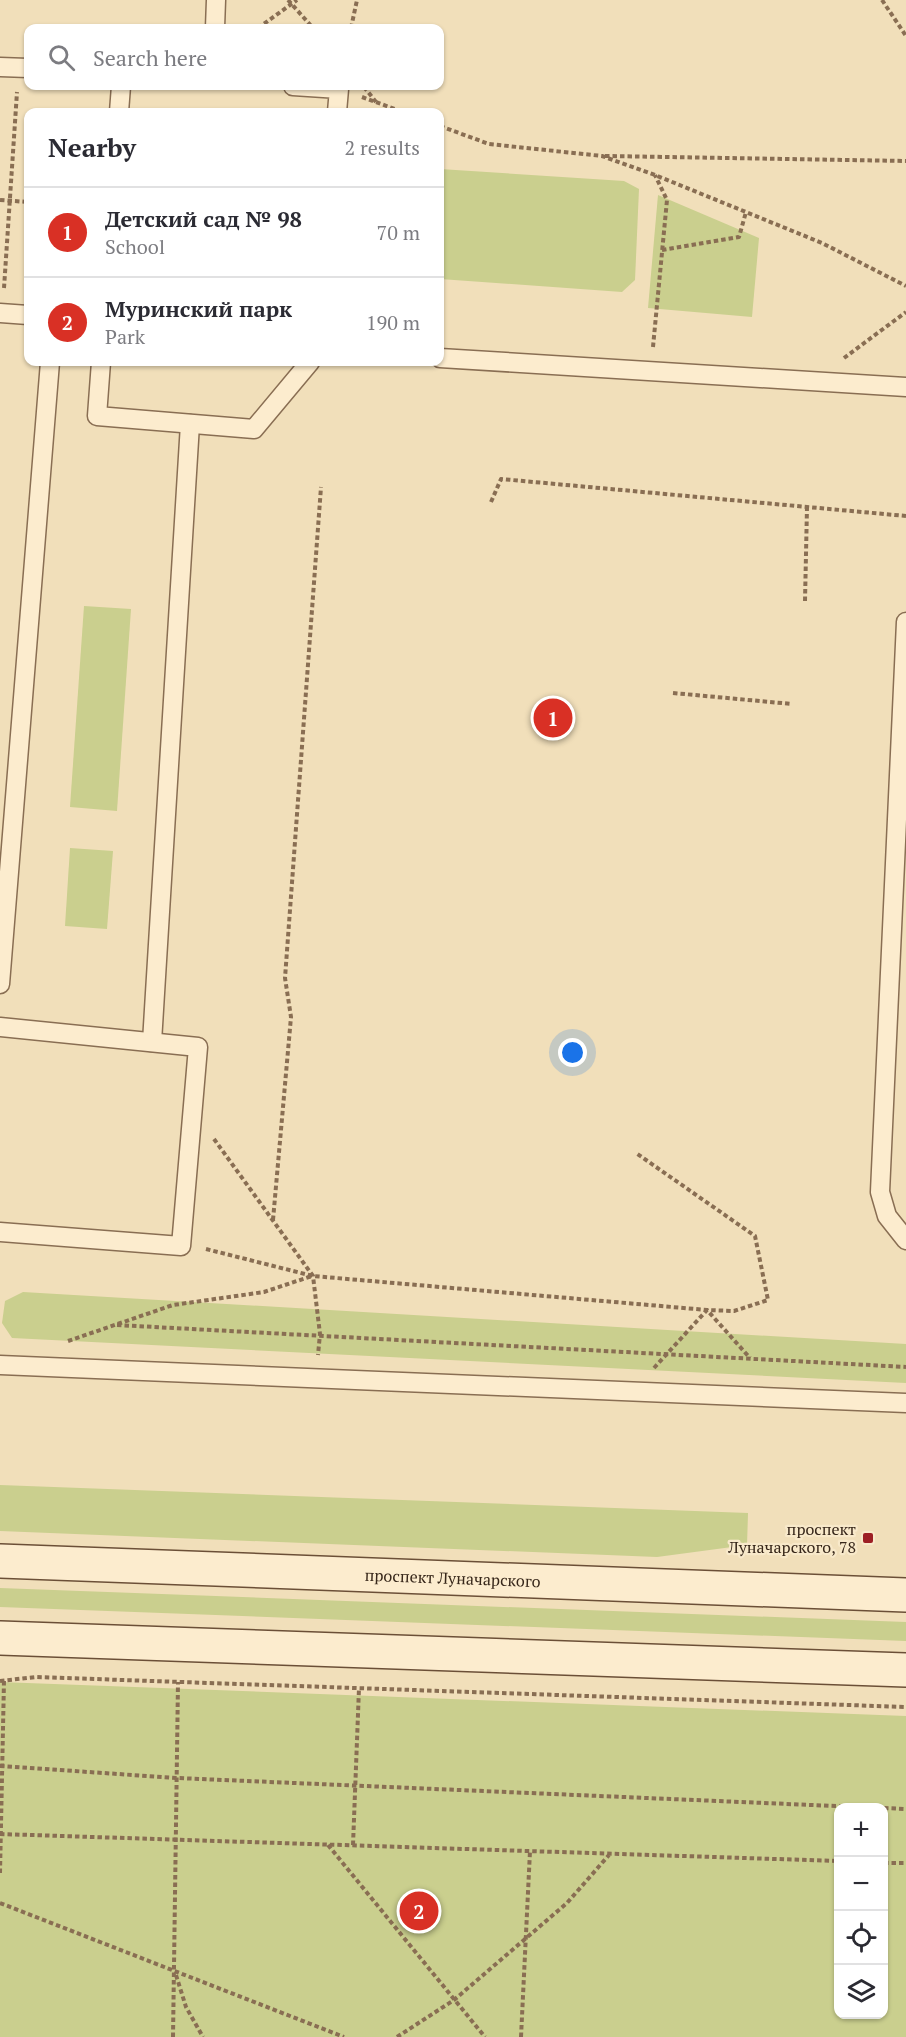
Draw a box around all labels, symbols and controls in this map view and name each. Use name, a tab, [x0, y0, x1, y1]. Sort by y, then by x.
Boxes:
search box	[24, 24, 444, 90]
icon: search	[45, 41, 78, 74]
text: Search here	[93, 43, 207, 72]
text: Nearby	[48, 130, 136, 164]
text: 2 results	[345, 134, 420, 161]
text: Детский сад № 98	[105, 204, 302, 233]
text: 1	[62, 219, 73, 246]
text: 70 m	[377, 219, 420, 246]
text: School	[105, 233, 165, 260]
text: Муринский парк	[105, 294, 292, 323]
text: 2	[62, 309, 73, 336]
text: 190 m	[366, 309, 420, 336]
text: Park	[105, 323, 145, 350]
pin: 1	[534, 696, 572, 740]
your location	[558, 1038, 587, 1067]
place label: проспект Луначарского, 78	[727, 1518, 856, 1558]
marker: проспект Луначарского, 78	[861, 1531, 875, 1545]
street label: проспект Луначарского	[364, 1564, 541, 1592]
map controls	[834, 1803, 888, 2019]
button: +	[834, 1803, 888, 1857]
button: −	[834, 1857, 888, 1911]
pin: 2	[400, 1888, 438, 1934]
button: locate	[834, 1911, 888, 1965]
button: layers	[834, 1965, 888, 2019]

